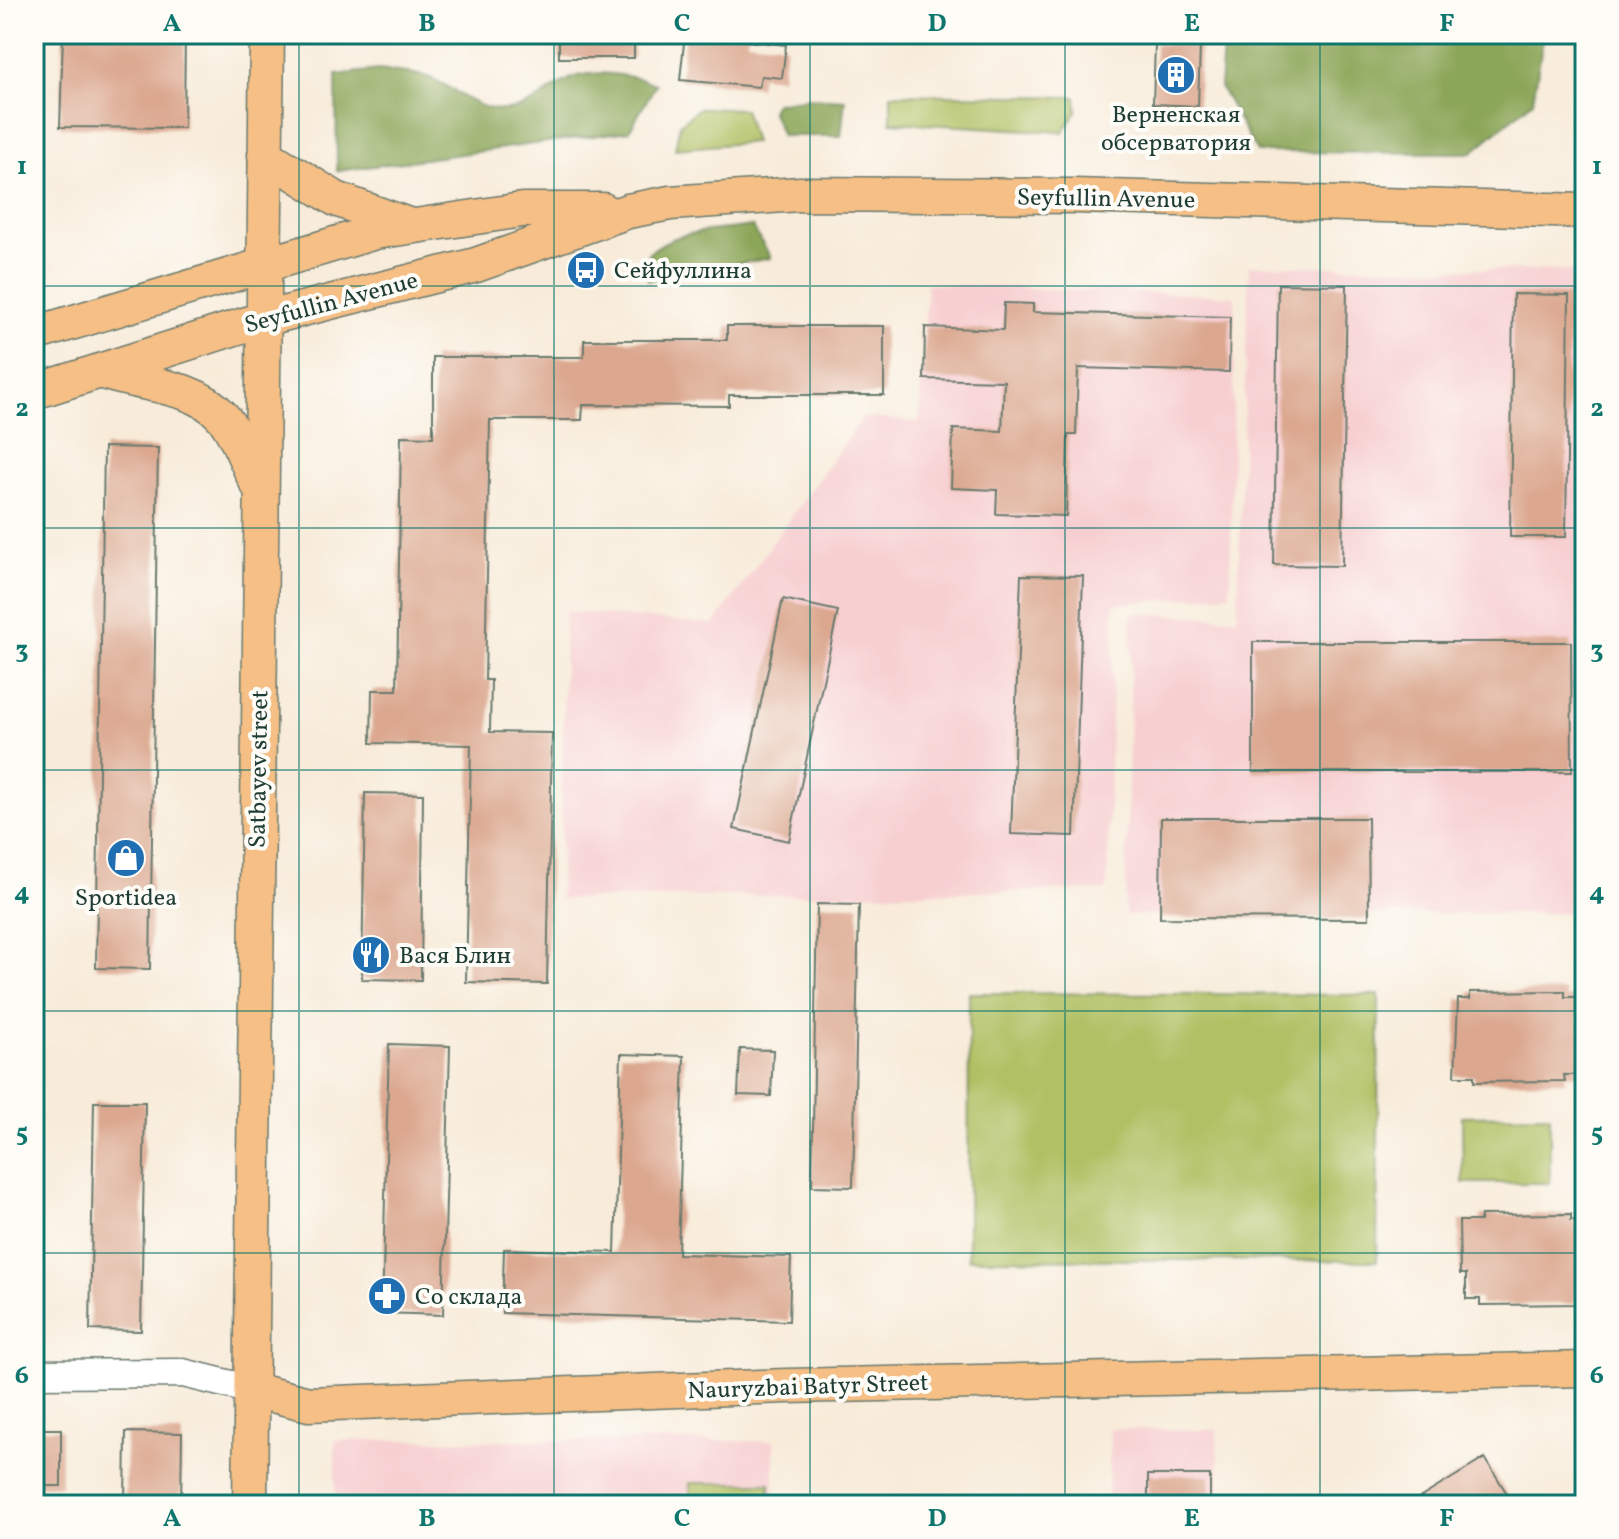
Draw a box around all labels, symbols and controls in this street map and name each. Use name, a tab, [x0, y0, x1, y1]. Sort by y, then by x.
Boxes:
text: A	[163, 6, 182, 42]
text: B	[418, 6, 436, 42]
text: C	[674, 6, 690, 42]
text: D	[927, 6, 947, 42]
text: E	[1184, 6, 1200, 42]
text: F	[1439, 6, 1455, 42]
building icon: Верненская обсерватория	[1155, 54, 1197, 96]
place label: Верненская обсерватория	[1101, 99, 1251, 161]
text: 1	[17, 149, 27, 185]
text: 1	[1592, 149, 1602, 185]
street label: Seyfullin Avenue	[1017, 181, 1195, 219]
bus stop icon: Сейфуллина	[565, 249, 607, 291]
place label: Сейфуллина	[614, 255, 752, 289]
street label: Seyfullin Avenue	[241, 264, 422, 343]
text: 2	[15, 391, 29, 427]
text: 2	[1590, 391, 1604, 427]
text: 3	[15, 633, 29, 669]
text: 3	[1590, 633, 1604, 669]
street label: Satbayev street	[242, 690, 278, 848]
shop icon: Sportidea	[105, 837, 147, 879]
text: 4	[14, 875, 30, 911]
text: 4	[1589, 875, 1605, 911]
place label: Sportidea	[75, 882, 177, 916]
restaurant icon: Вася Блин	[350, 934, 392, 976]
place label: Вася Блин	[399, 940, 511, 974]
text: 5	[16, 1116, 28, 1152]
text: 5	[1591, 1116, 1603, 1152]
pharmacy icon: Со склада	[366, 1275, 408, 1317]
place label: Со склада	[415, 1281, 522, 1315]
text: 6	[15, 1358, 29, 1394]
text: 6	[1590, 1358, 1604, 1394]
street label: Nauryzbai Batyr Street	[687, 1367, 929, 1409]
text: A	[163, 1501, 182, 1537]
text: B	[418, 1501, 436, 1537]
text: C	[674, 1501, 690, 1537]
text: D	[927, 1501, 947, 1537]
text: E	[1184, 1501, 1200, 1537]
text: F	[1439, 1501, 1455, 1537]

